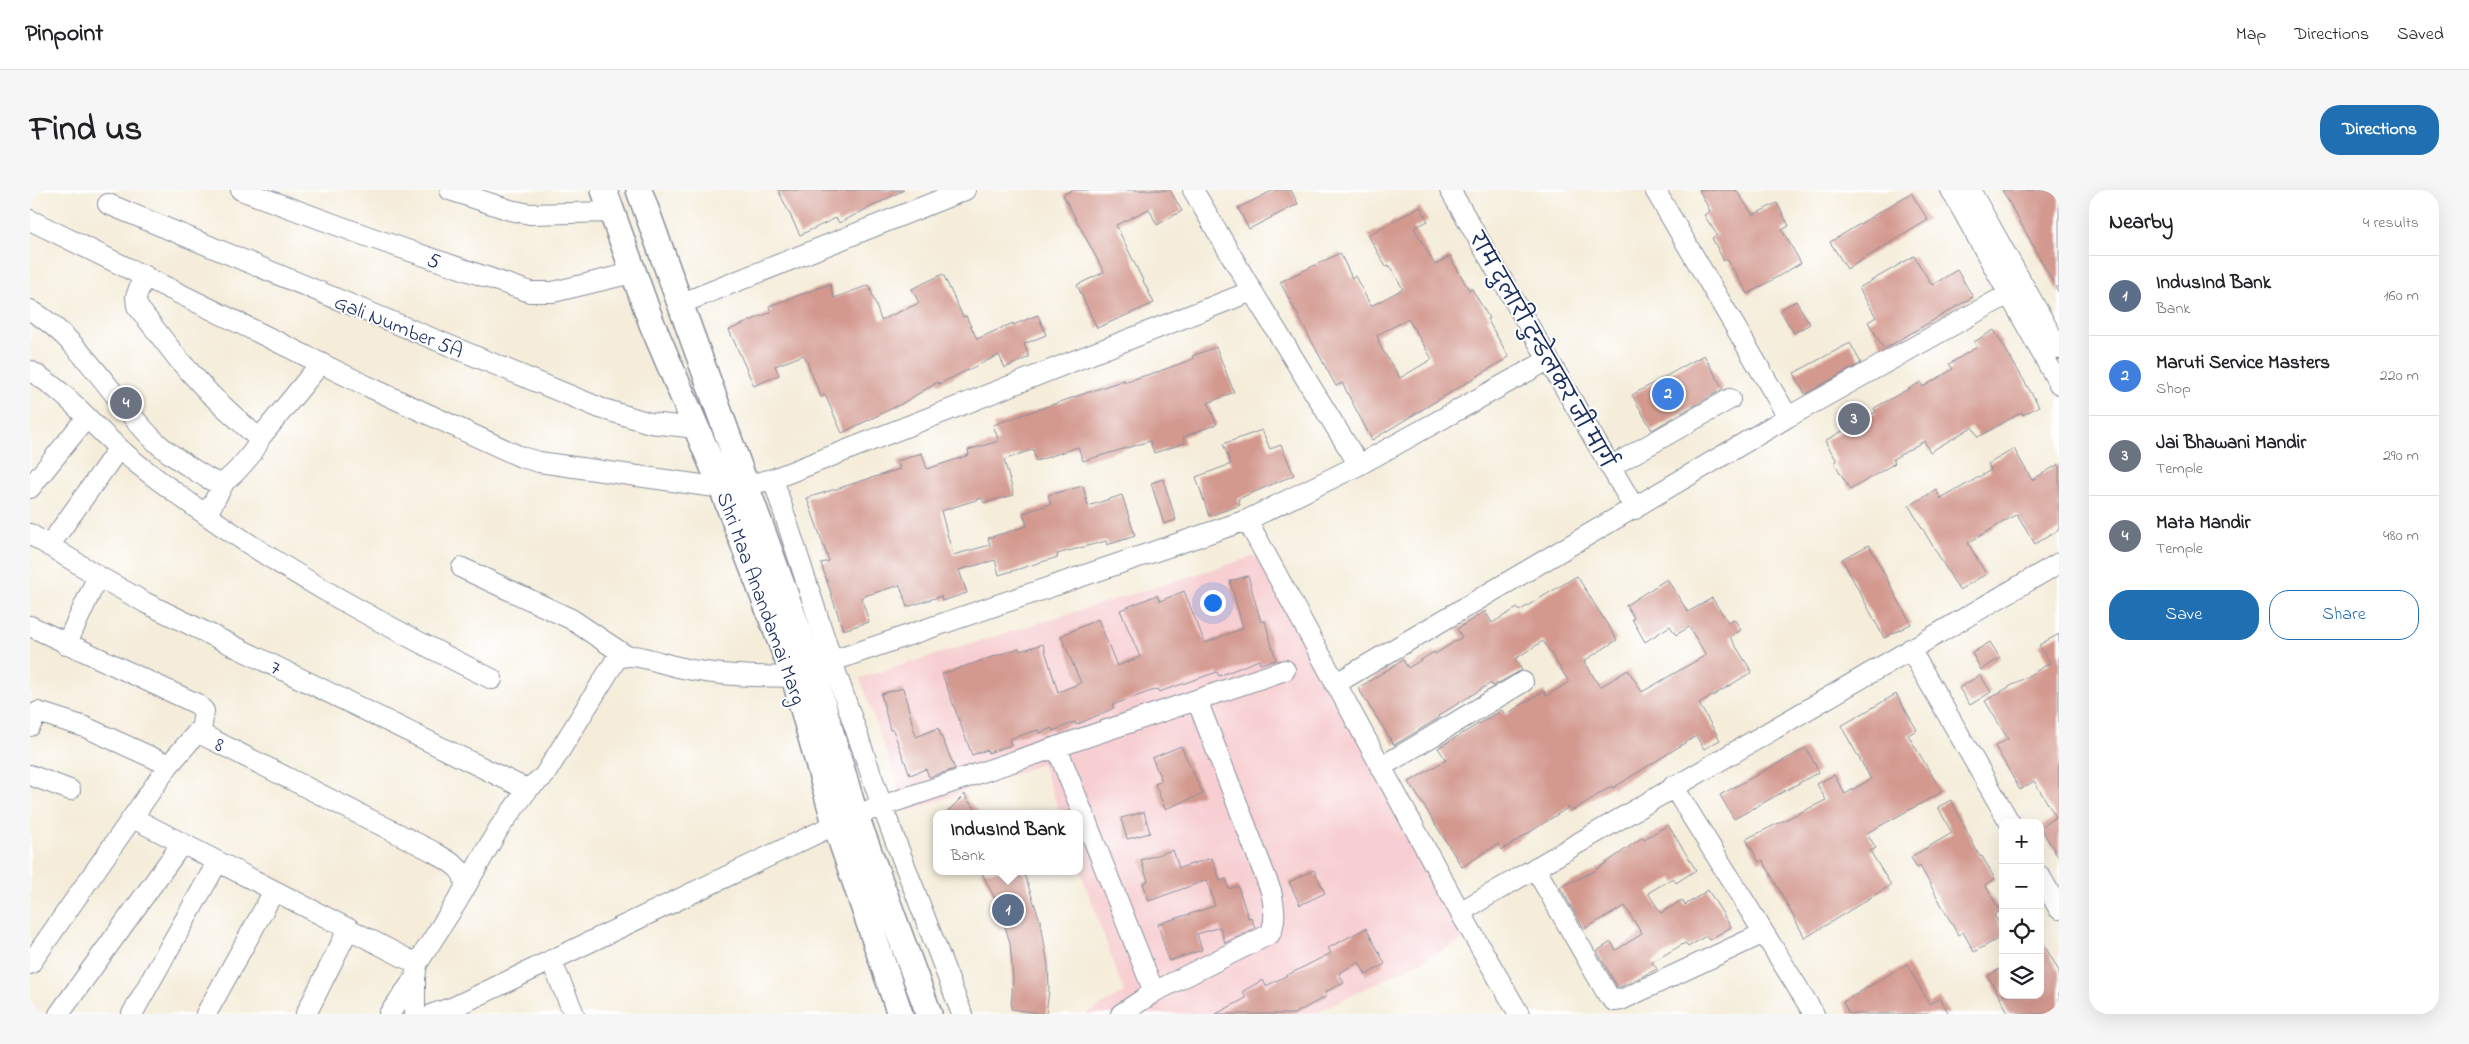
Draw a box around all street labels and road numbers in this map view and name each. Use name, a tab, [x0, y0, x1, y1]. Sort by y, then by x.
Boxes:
street label: राम दुलारी टुन्डेलकर जी मार्ग	[1460, 225, 1624, 476]
street label: 5	[423, 246, 444, 278]
street label: Gali Number 5A	[329, 288, 467, 367]
street label: Shri Maa Anandamai Marg	[706, 488, 813, 710]
street label: 7	[265, 653, 286, 684]
street label: 8	[209, 731, 230, 761]

